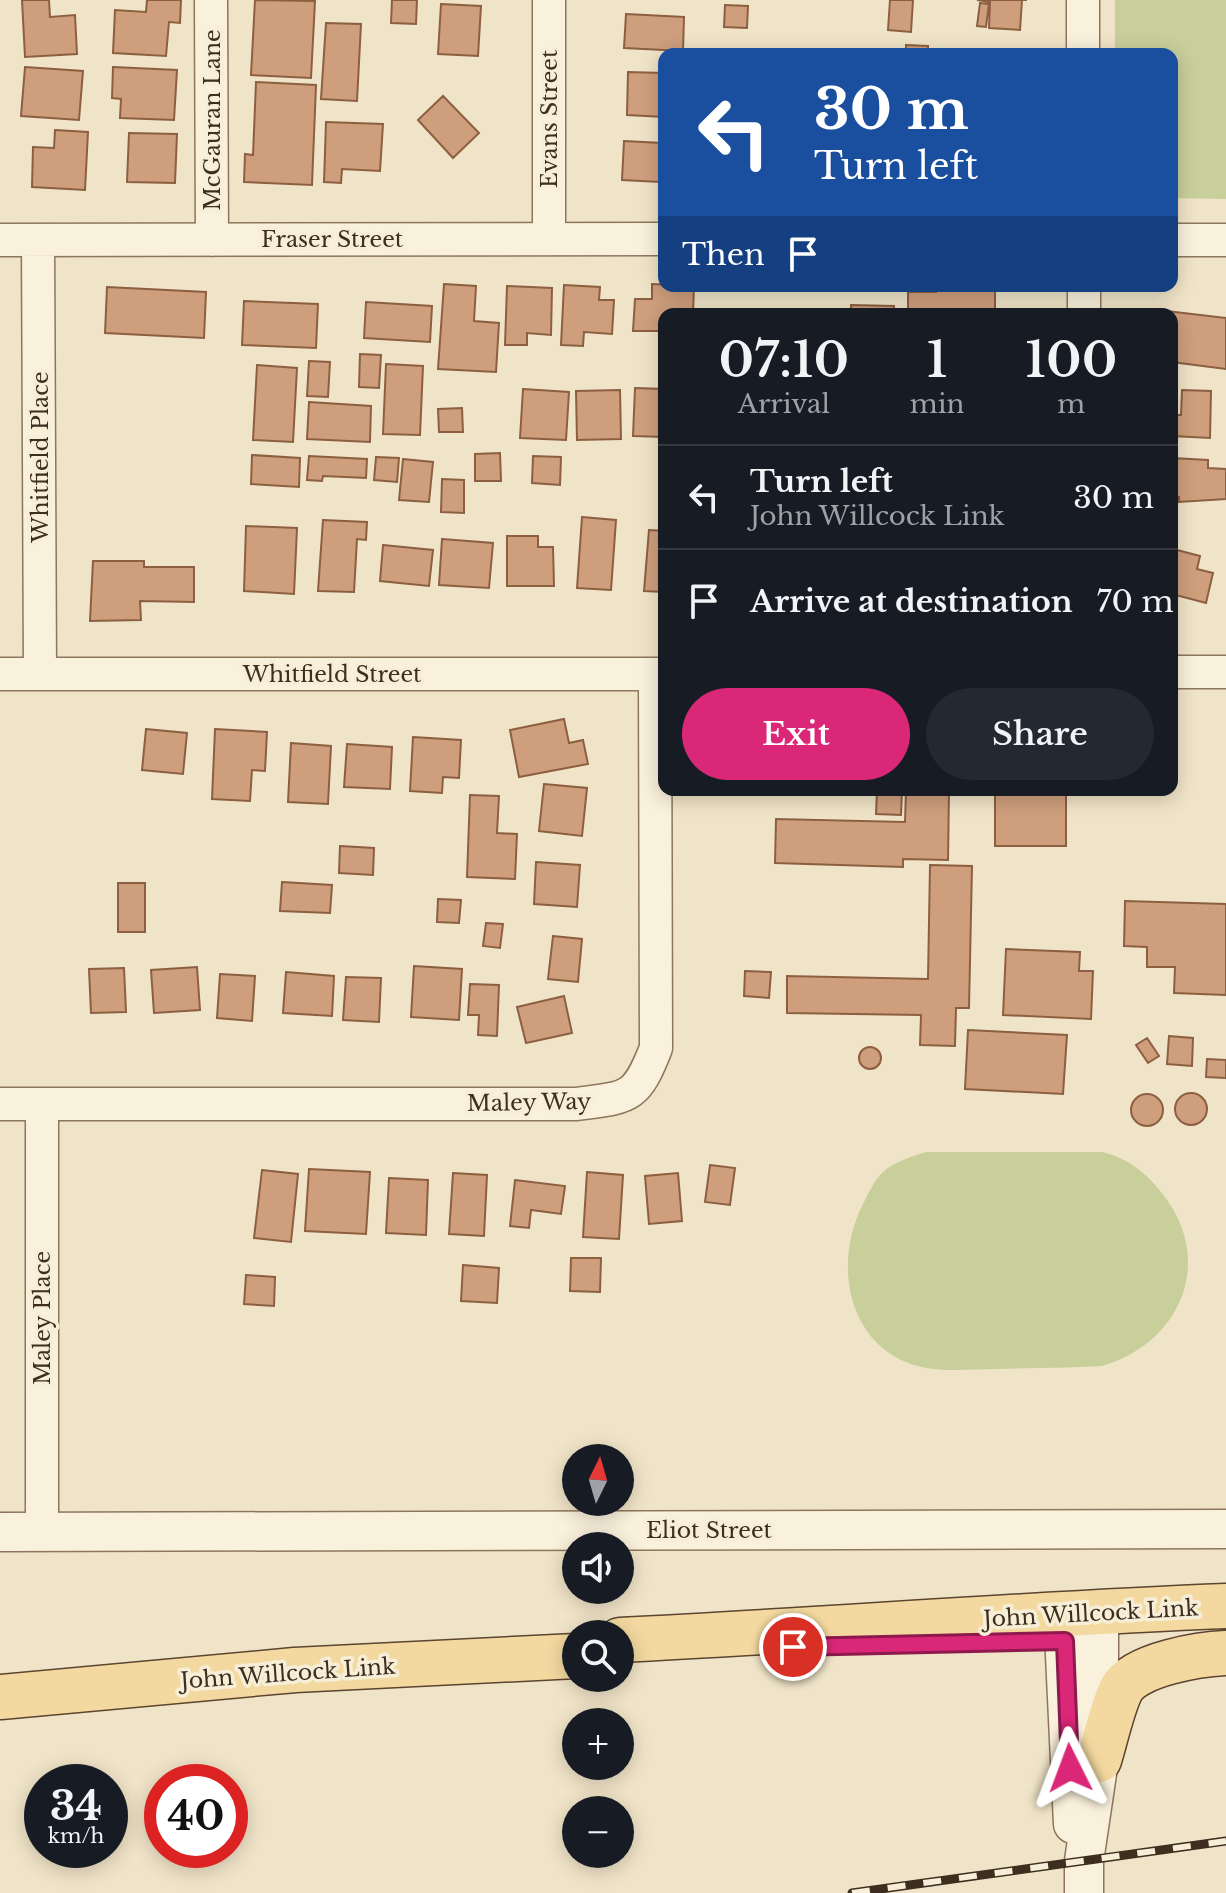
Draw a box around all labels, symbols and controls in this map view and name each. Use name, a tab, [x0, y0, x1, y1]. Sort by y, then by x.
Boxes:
street label: McGauran Lane	[199, 29, 226, 211]
street label: Evans Street	[536, 49, 563, 188]
text: 30 m	[814, 75, 969, 144]
icon: left	[682, 80, 786, 184]
text: Turn left	[814, 144, 978, 189]
street label: Fraser Street	[261, 226, 404, 253]
icon: arrive	[781, 232, 825, 276]
text: Then	[682, 236, 765, 273]
text: 07:10	[719, 330, 849, 390]
text: 1	[927, 330, 948, 390]
text: 100	[1025, 330, 1117, 390]
street label: Whitfield Place	[27, 371, 54, 544]
text: Arrival	[738, 388, 830, 420]
text: min	[910, 388, 964, 420]
text: m	[1057, 388, 1085, 420]
text: Turn left	[750, 463, 893, 500]
icon: left	[682, 475, 726, 519]
text: 30 m	[1073, 479, 1154, 516]
text: John Willcock Link	[750, 500, 1005, 532]
icon: arrive	[682, 579, 726, 623]
text: Arrive at destination	[750, 583, 1073, 620]
text: 70 m	[1097, 583, 1174, 620]
street label: Whitfield Street	[242, 661, 422, 688]
button: Exit	[682, 688, 910, 780]
button: Share	[926, 688, 1154, 780]
street label: Maley Way	[467, 1088, 591, 1117]
street label: Maley Place	[29, 1251, 56, 1385]
north arrow	[562, 1444, 634, 1516]
map controls	[562, 1444, 634, 1868]
street label: Eliot Street	[646, 1517, 773, 1544]
button: sound	[562, 1532, 634, 1604]
street label: John Willcock Link	[980, 1594, 1200, 1633]
pin	[759, 1613, 827, 1681]
button: search	[562, 1620, 634, 1692]
icon: arrive	[771, 1625, 815, 1669]
street label: John Willcock Link	[177, 1652, 397, 1695]
button: +	[562, 1708, 634, 1780]
position arrow	[1028, 1726, 1112, 1810]
speed limit sign: 40	[144, 1764, 248, 1868]
text: 34	[50, 1781, 102, 1831]
button: −	[562, 1796, 634, 1868]
text: km/h	[48, 1824, 104, 1848]

